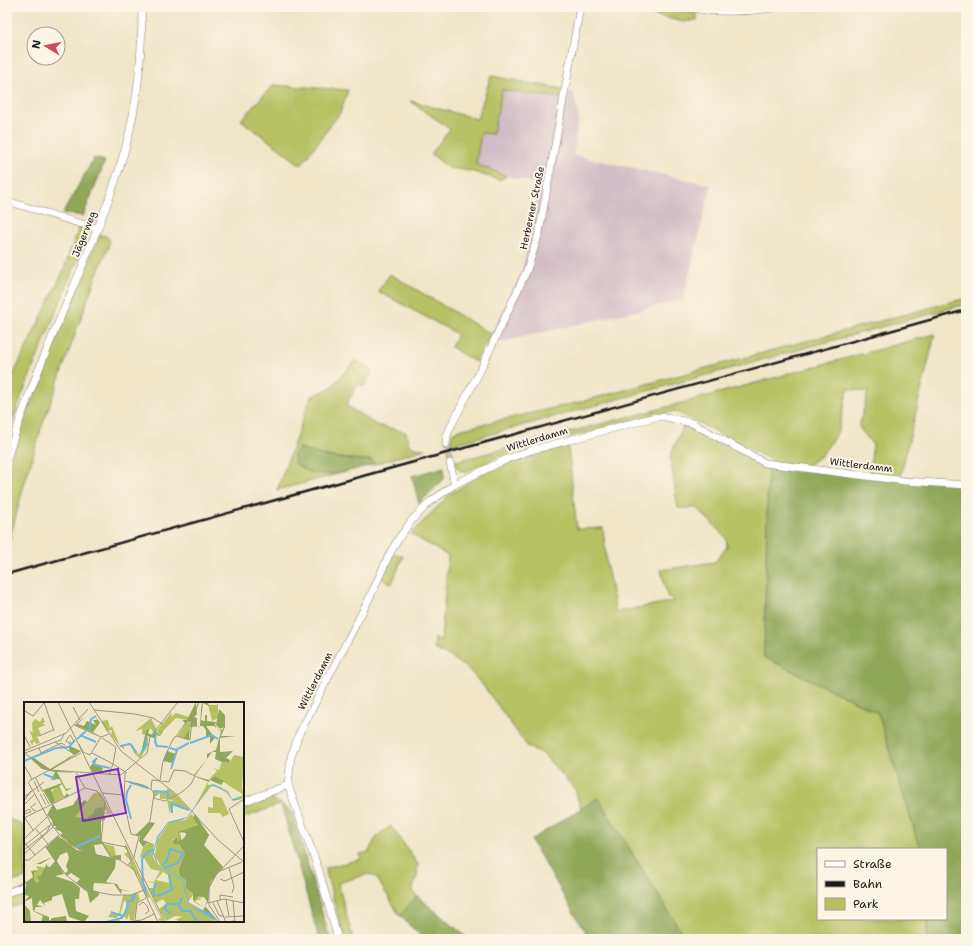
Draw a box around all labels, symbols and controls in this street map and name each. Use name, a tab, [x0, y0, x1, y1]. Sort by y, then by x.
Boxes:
north arrow	[26, 26, 66, 66]
text: N	[29, 38, 45, 50]
street label: Herberner Straße	[517, 165, 547, 251]
street label: Jägerweg	[69, 209, 99, 259]
street label: Wittlerdamm	[505, 423, 569, 454]
street label: Wittlerdamm	[829, 455, 894, 475]
street label: Wittlerdamm	[295, 650, 335, 712]
inset map	[24, 702, 244, 922]
legend	[817, 848, 947, 920]
text: Straße	[853, 856, 892, 872]
text: Bahn	[853, 876, 882, 892]
text: Park	[853, 896, 879, 912]

